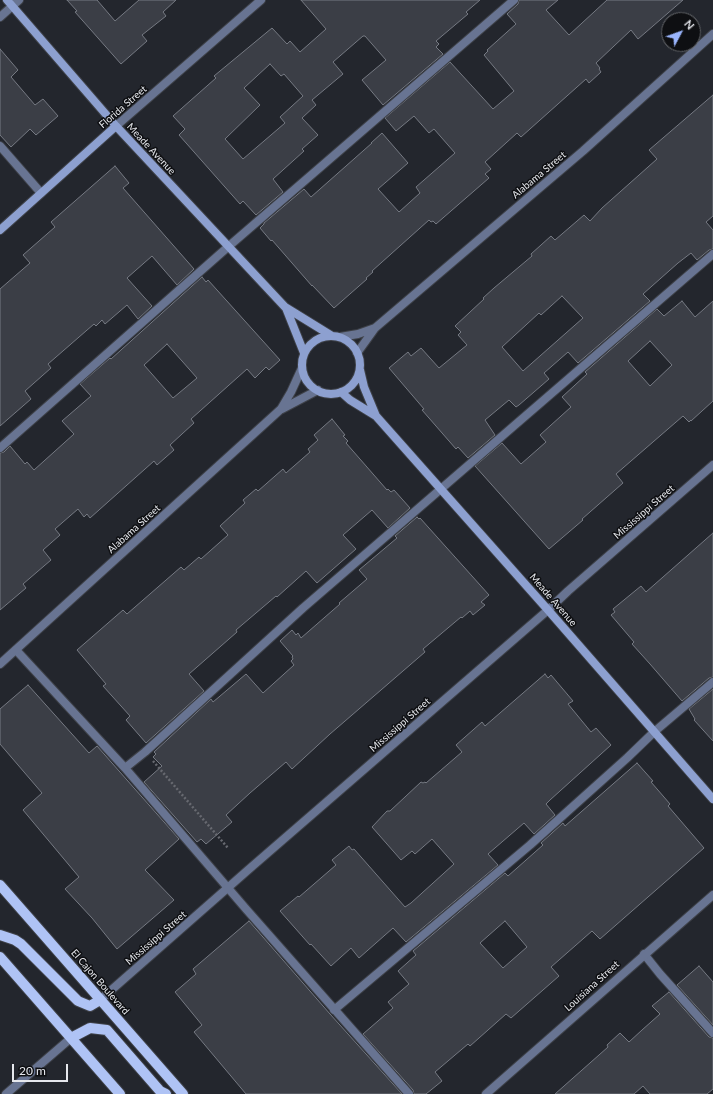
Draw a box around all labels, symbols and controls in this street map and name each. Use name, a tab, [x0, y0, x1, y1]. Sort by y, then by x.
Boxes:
north arrow	[661, 12, 701, 52]
text: N	[682, 17, 697, 32]
street label: Florida Street	[97, 83, 149, 131]
street label: Meade Avenue	[124, 121, 178, 177]
street label: Alabama Street	[510, 149, 568, 201]
street label: Mississippi Street	[611, 482, 677, 542]
street label: Alabama Street	[105, 502, 163, 556]
street label: Meade Avenue	[527, 571, 579, 629]
street label: Mississippi Street	[367, 695, 433, 755]
street label: Mississippi Street	[123, 908, 189, 968]
street label: El Cajon Boulevard	[68, 947, 132, 1017]
street label: Louisiana Street	[562, 958, 622, 1014]
scale bar	[14, 1056, 70, 1082]
text: 20 m	[19, 1063, 46, 1078]

